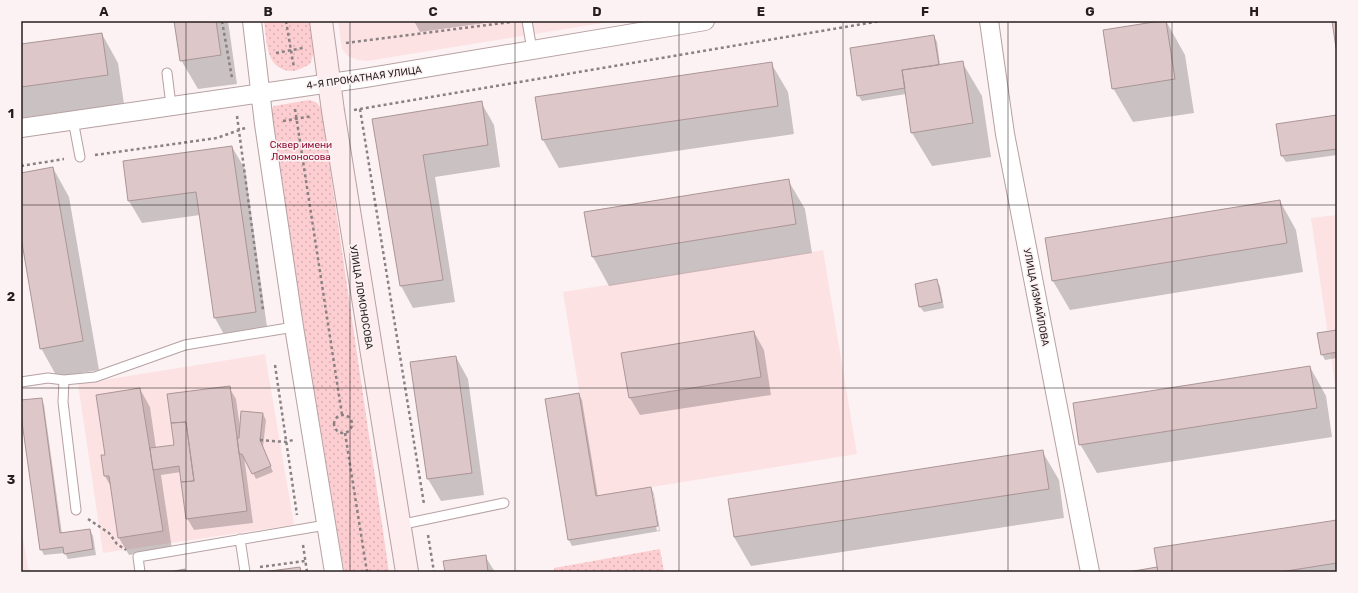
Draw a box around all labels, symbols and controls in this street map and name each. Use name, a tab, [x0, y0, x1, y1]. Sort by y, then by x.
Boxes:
text: A	[99, 4, 109, 19]
text: B	[263, 4, 273, 19]
text: C	[428, 4, 438, 19]
text: D	[592, 4, 602, 19]
text: E	[757, 4, 765, 19]
text: F	[921, 4, 929, 19]
text: G	[1085, 4, 1095, 19]
text: H	[1249, 4, 1259, 19]
street label: 4-Я ПРОКАТНАЯ УЛИЦА	[306, 64, 423, 92]
text: 1	[8, 106, 14, 121]
park label: Сквер имени Ломоносова	[270, 139, 332, 163]
street label: УЛИЦА ЛОМОНОСОВА	[347, 244, 375, 351]
street label: УЛИЦА ИЗМАЙЛОВА	[1021, 247, 1051, 347]
text: 2	[7, 289, 15, 304]
text: 3	[7, 472, 16, 487]

